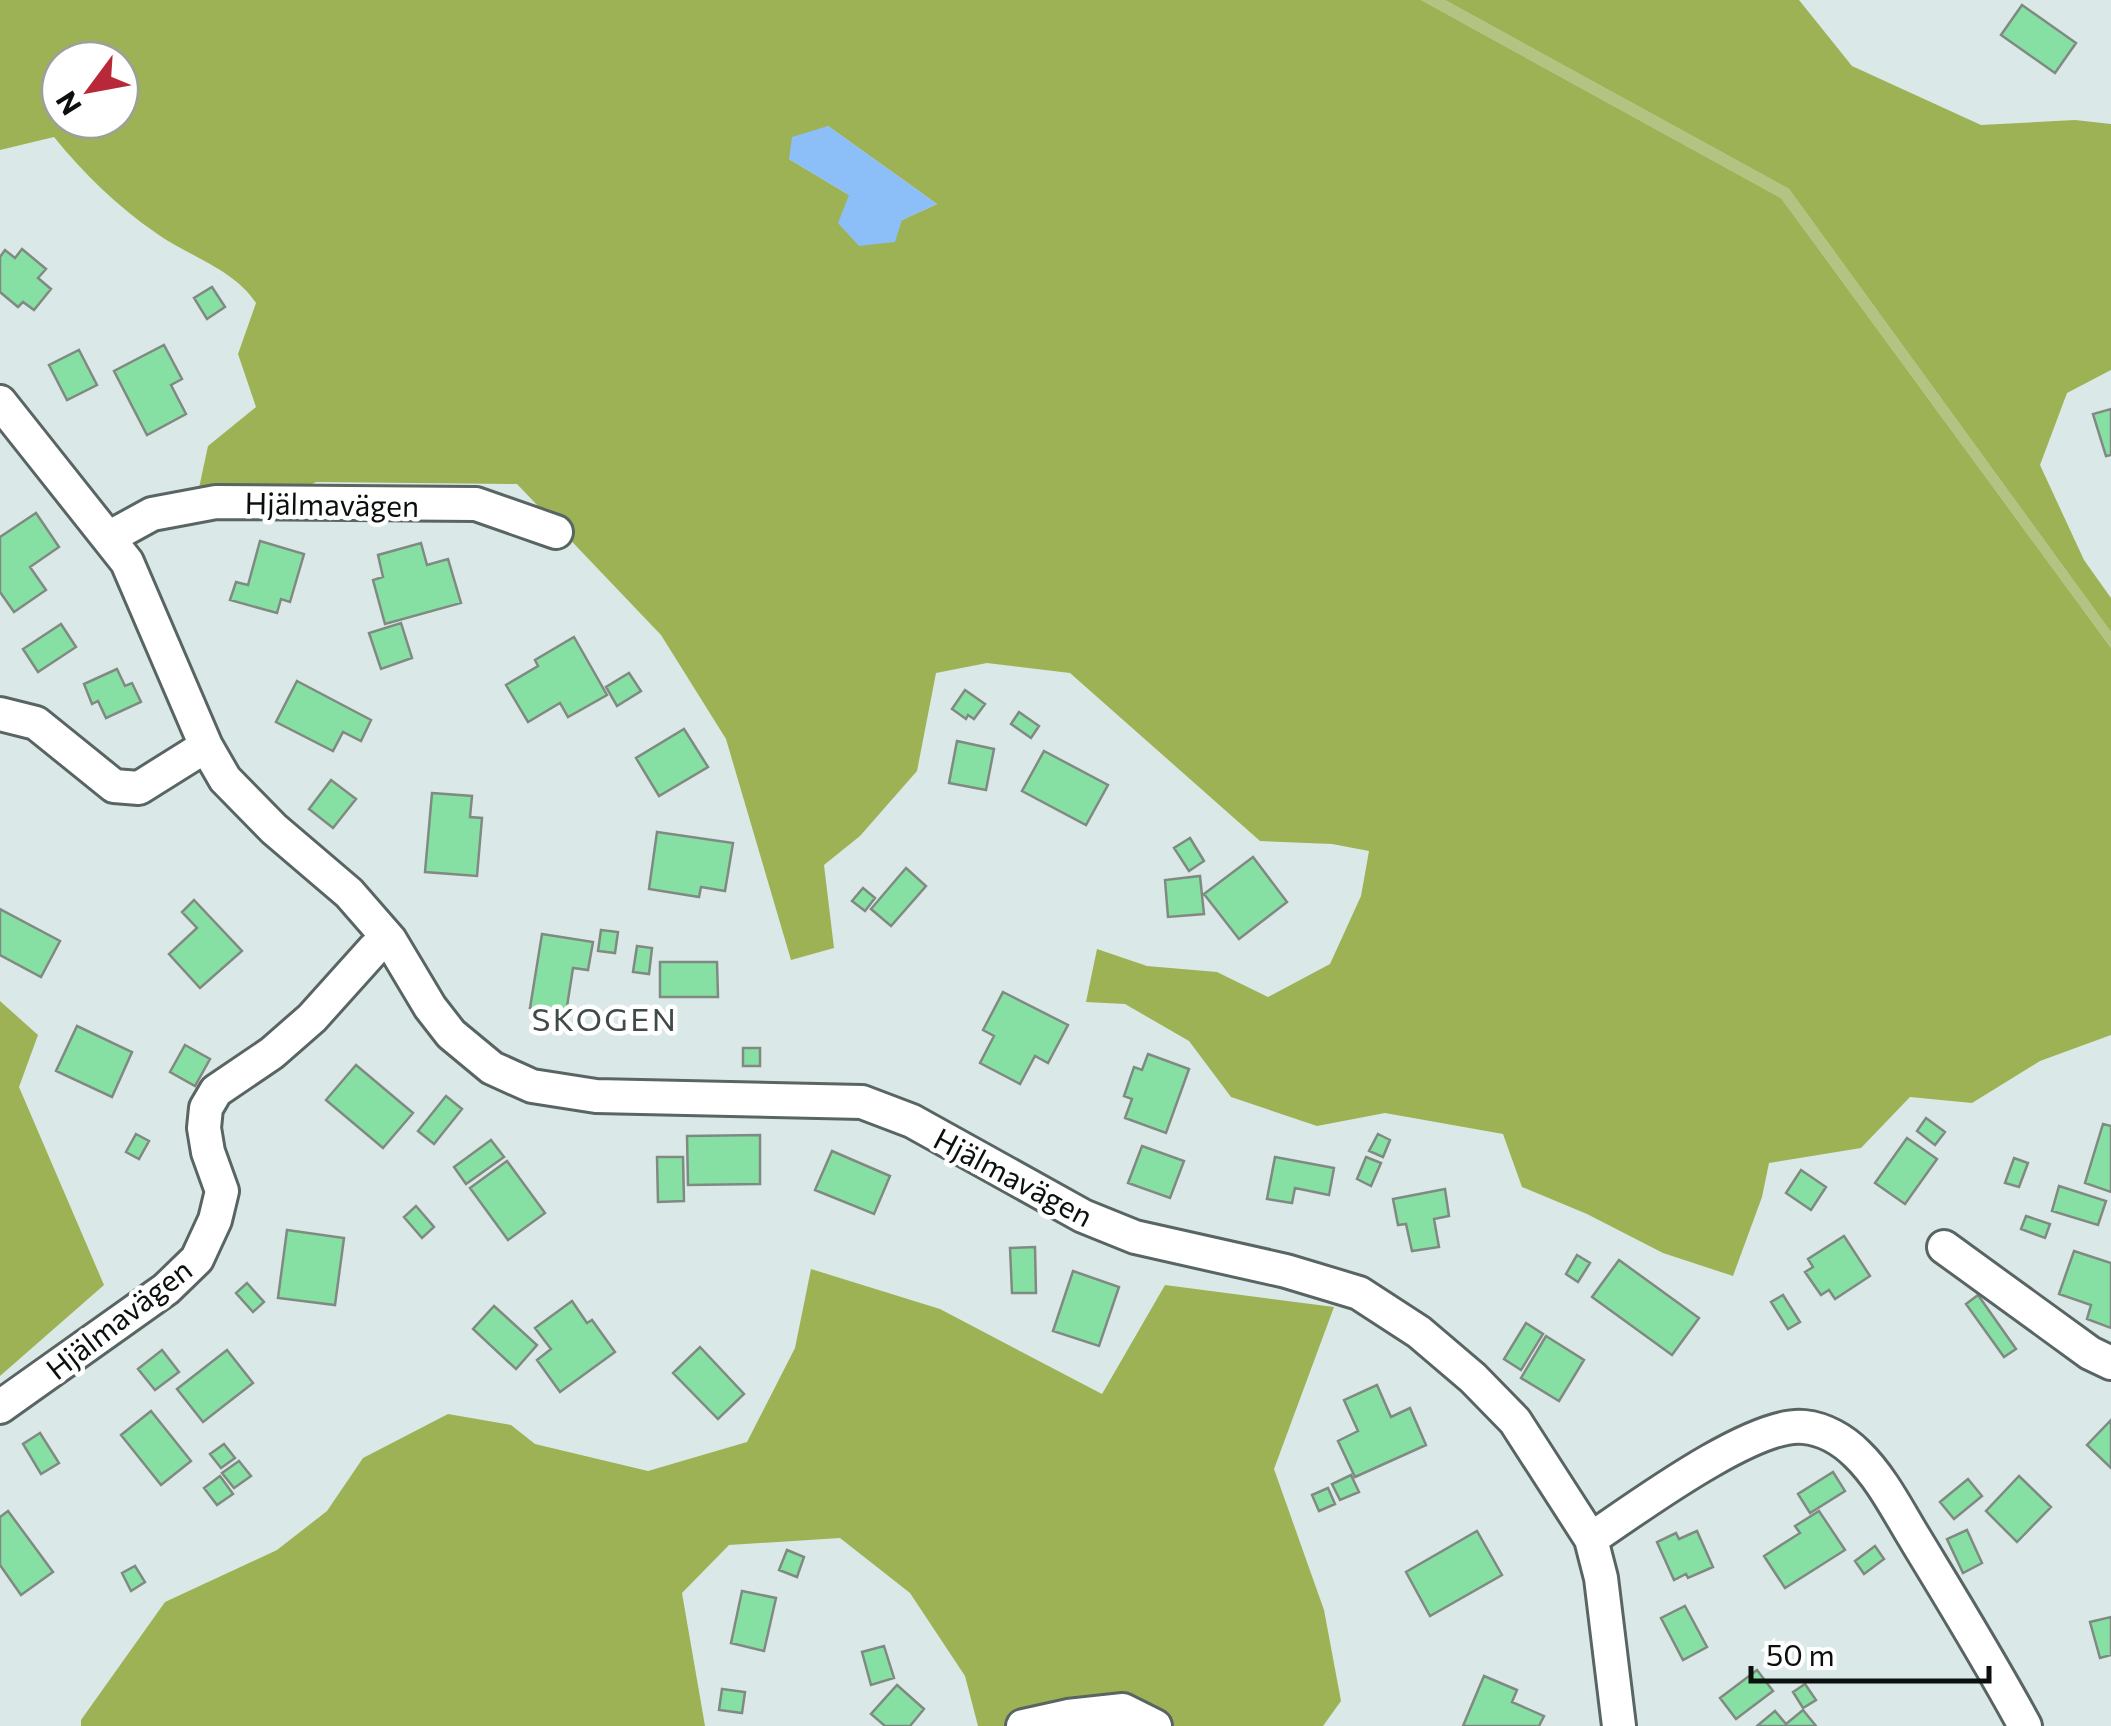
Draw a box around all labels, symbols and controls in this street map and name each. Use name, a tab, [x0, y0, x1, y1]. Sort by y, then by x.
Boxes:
north arrow	[40, 40, 140, 140]
text: N	[48, 86, 88, 122]
street label: Hjälmavägen	[244, 483, 420, 523]
district label: SKOGEN	[532, 998, 678, 1038]
street label: Hjälmavägen	[928, 1119, 1100, 1233]
street label: Hjälmavägen	[38, 1250, 198, 1386]
scale bar	[1751, 1621, 1988, 1683]
text: 50 m	[1766, 1635, 1835, 1672]

